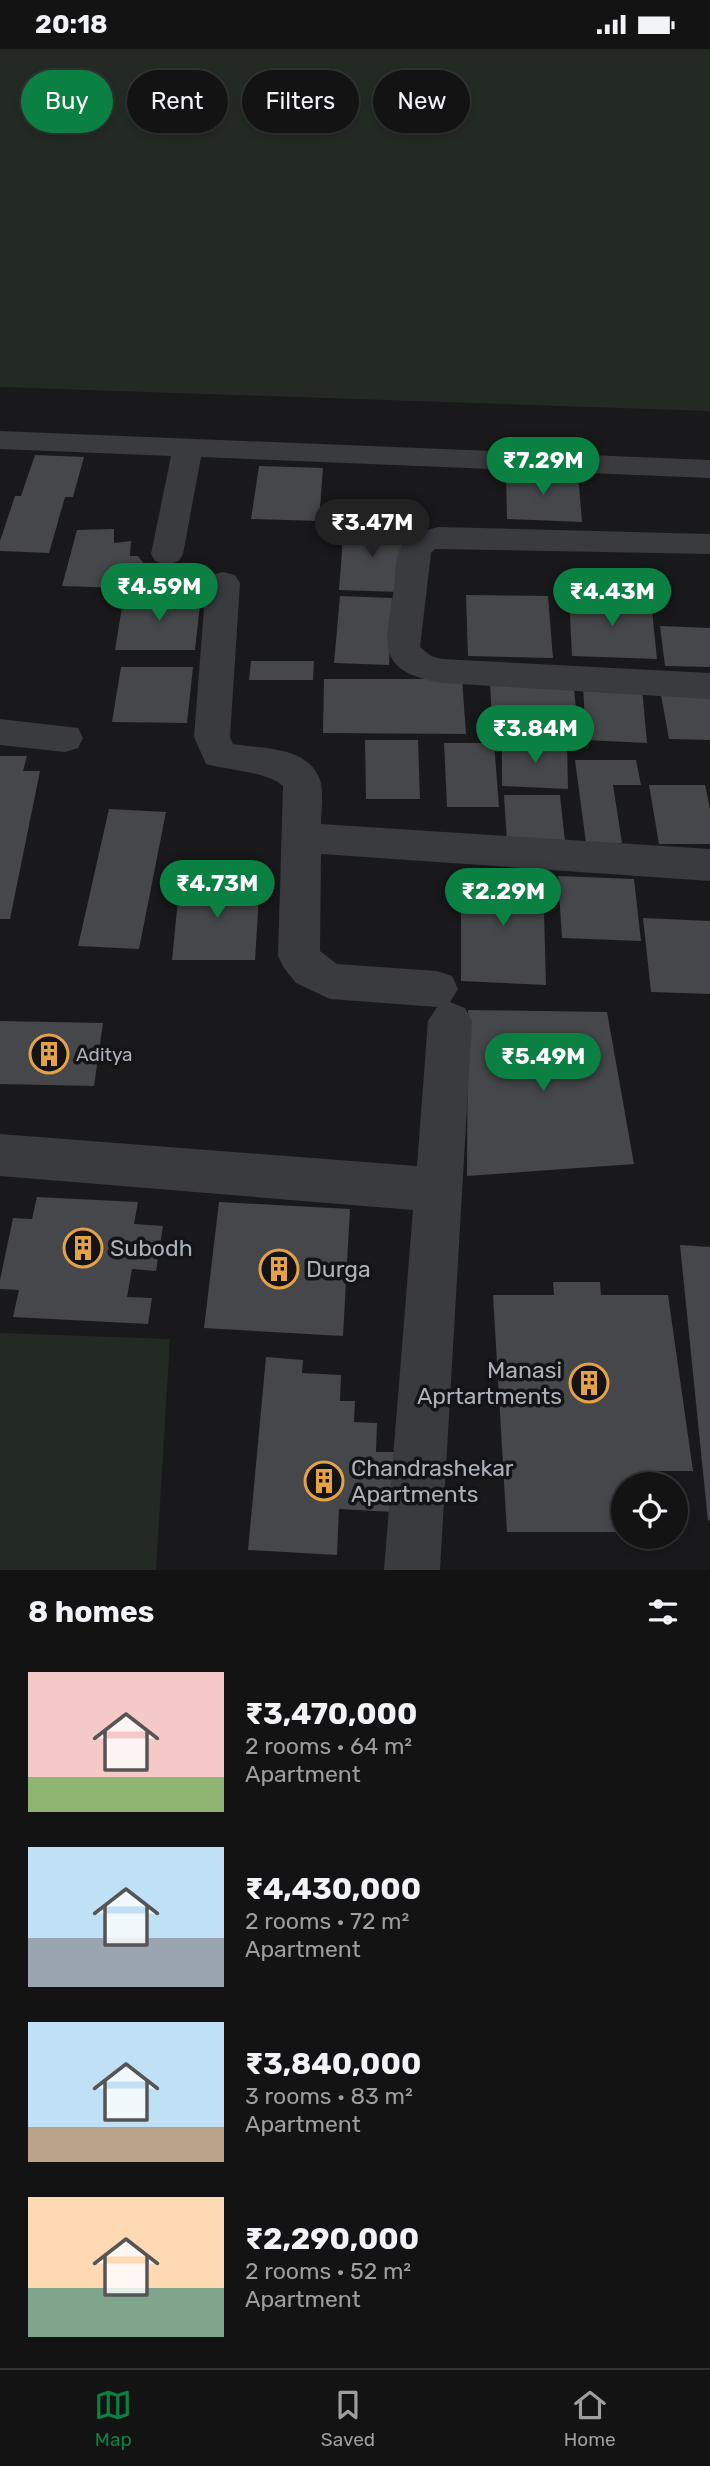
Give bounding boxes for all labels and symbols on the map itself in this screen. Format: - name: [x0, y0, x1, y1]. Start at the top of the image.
- pin: ₹7.29M: [486, 437, 600, 497]
- pin: ₹3.47M: [315, 499, 429, 559]
- pin: ₹4.59M: [102, 563, 216, 623]
- pin: ₹4.43M: [555, 569, 669, 628]
- pin: ₹3.84M: [478, 705, 592, 765]
- pin: ₹4.73M: [160, 861, 274, 920]
- pin: ₹2.29M: [446, 869, 560, 928]
- building icon: Aditya: [28, 1033, 70, 1075]
- pin: ₹5.49M: [486, 1033, 600, 1093]
- place label: Aditya: [76, 1043, 133, 1066]
- building icon: Subodh: [62, 1227, 104, 1269]
- place label: Subodh: [110, 1234, 193, 1262]
- building icon: Durga: [258, 1248, 300, 1290]
- place label: Durga: [306, 1255, 371, 1283]
- place label: Manasi Aprtartments: [417, 1356, 562, 1410]
- building icon: Manasi Aprtartments: [568, 1362, 610, 1404]
- place label: Chandrashekar Apartments: [351, 1454, 514, 1508]
- building icon: Chandrashekar Apartments: [303, 1460, 345, 1502]

